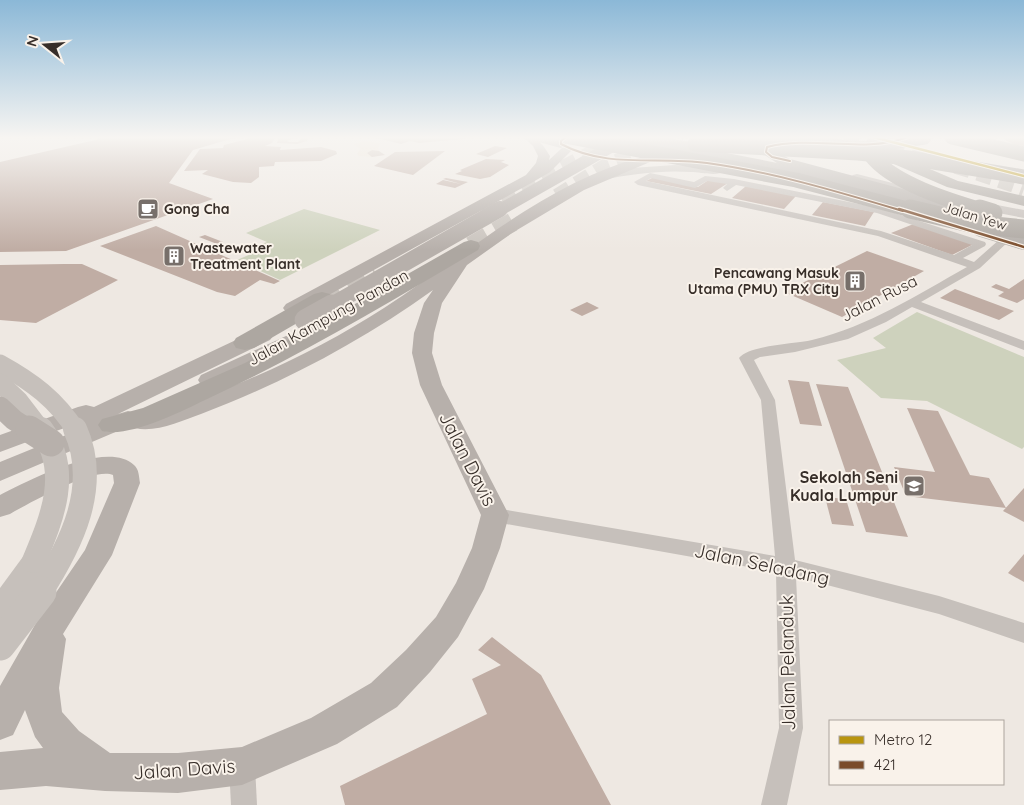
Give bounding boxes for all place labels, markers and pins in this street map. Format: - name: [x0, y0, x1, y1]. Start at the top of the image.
- cafe icon: Gong Cha: [136, 197, 160, 221]
- place label: Gong Cha: [164, 200, 229, 218]
- place label: Wastewater Treatment Plant: [190, 239, 301, 273]
- building icon: Wastewater Treatment Plant: [162, 244, 186, 268]
- place label: Pencawang Masuk Utama (PMU) TRX City: [688, 264, 839, 298]
- building icon: Pencawang Masuk Utama (PMU) TRX City: [843, 269, 867, 293]
- place label: Sekolah Seni Kuala Lumpur: [790, 467, 898, 505]
- school or university icon: Sekolah Seni Kuala Lumpur: [902, 474, 926, 498]

